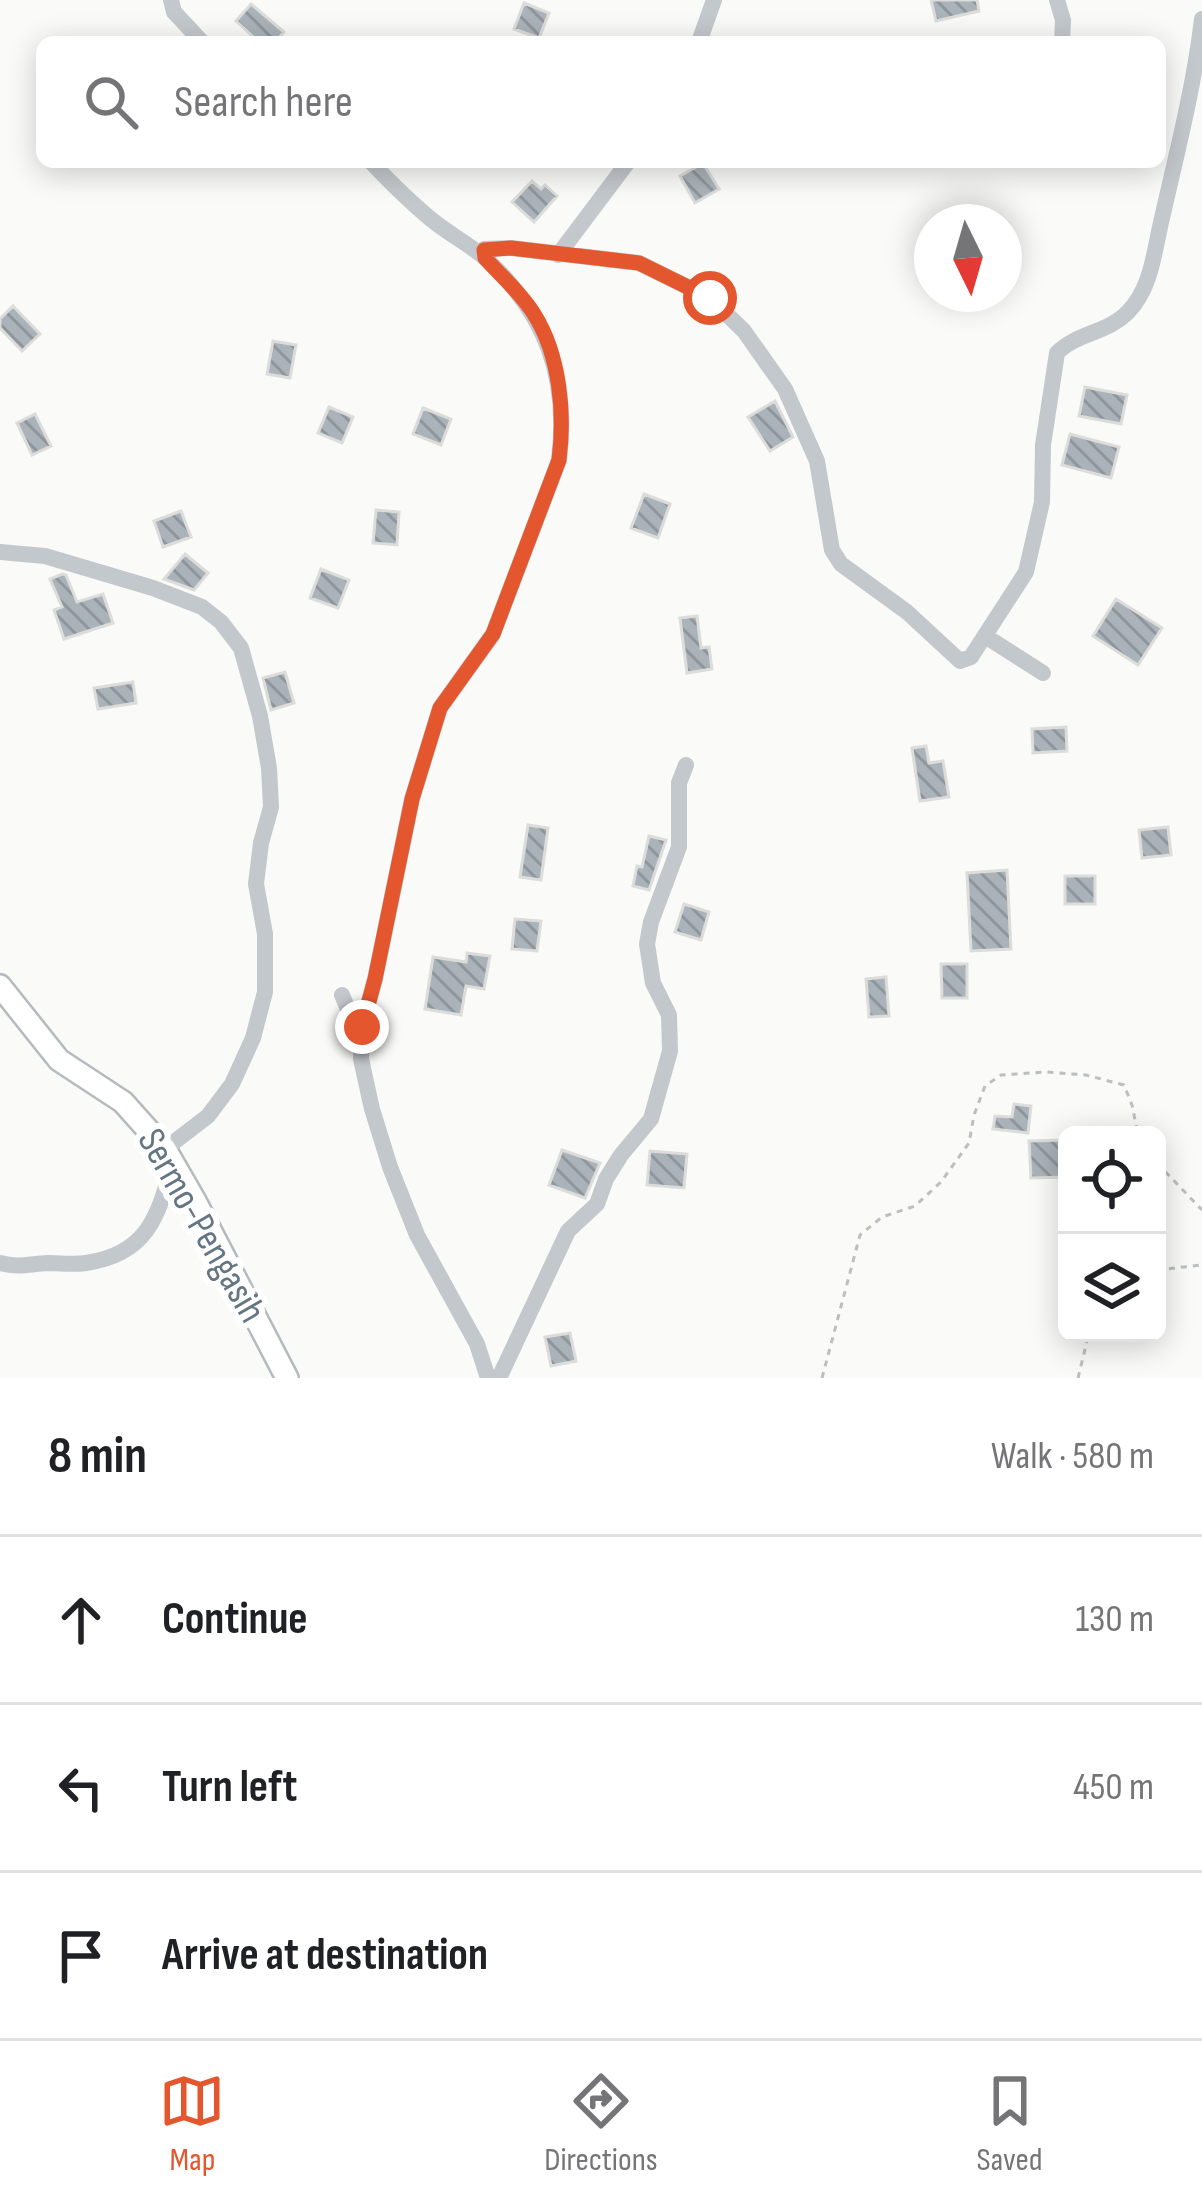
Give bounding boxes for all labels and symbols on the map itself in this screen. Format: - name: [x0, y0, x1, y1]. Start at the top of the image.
- north arrow: [914, 204, 1022, 312]
- route start: [683, 271, 737, 325]
- route end: [335, 1000, 389, 1054]
- street label: Sermo-Pengasih: [127, 1121, 275, 1331]

